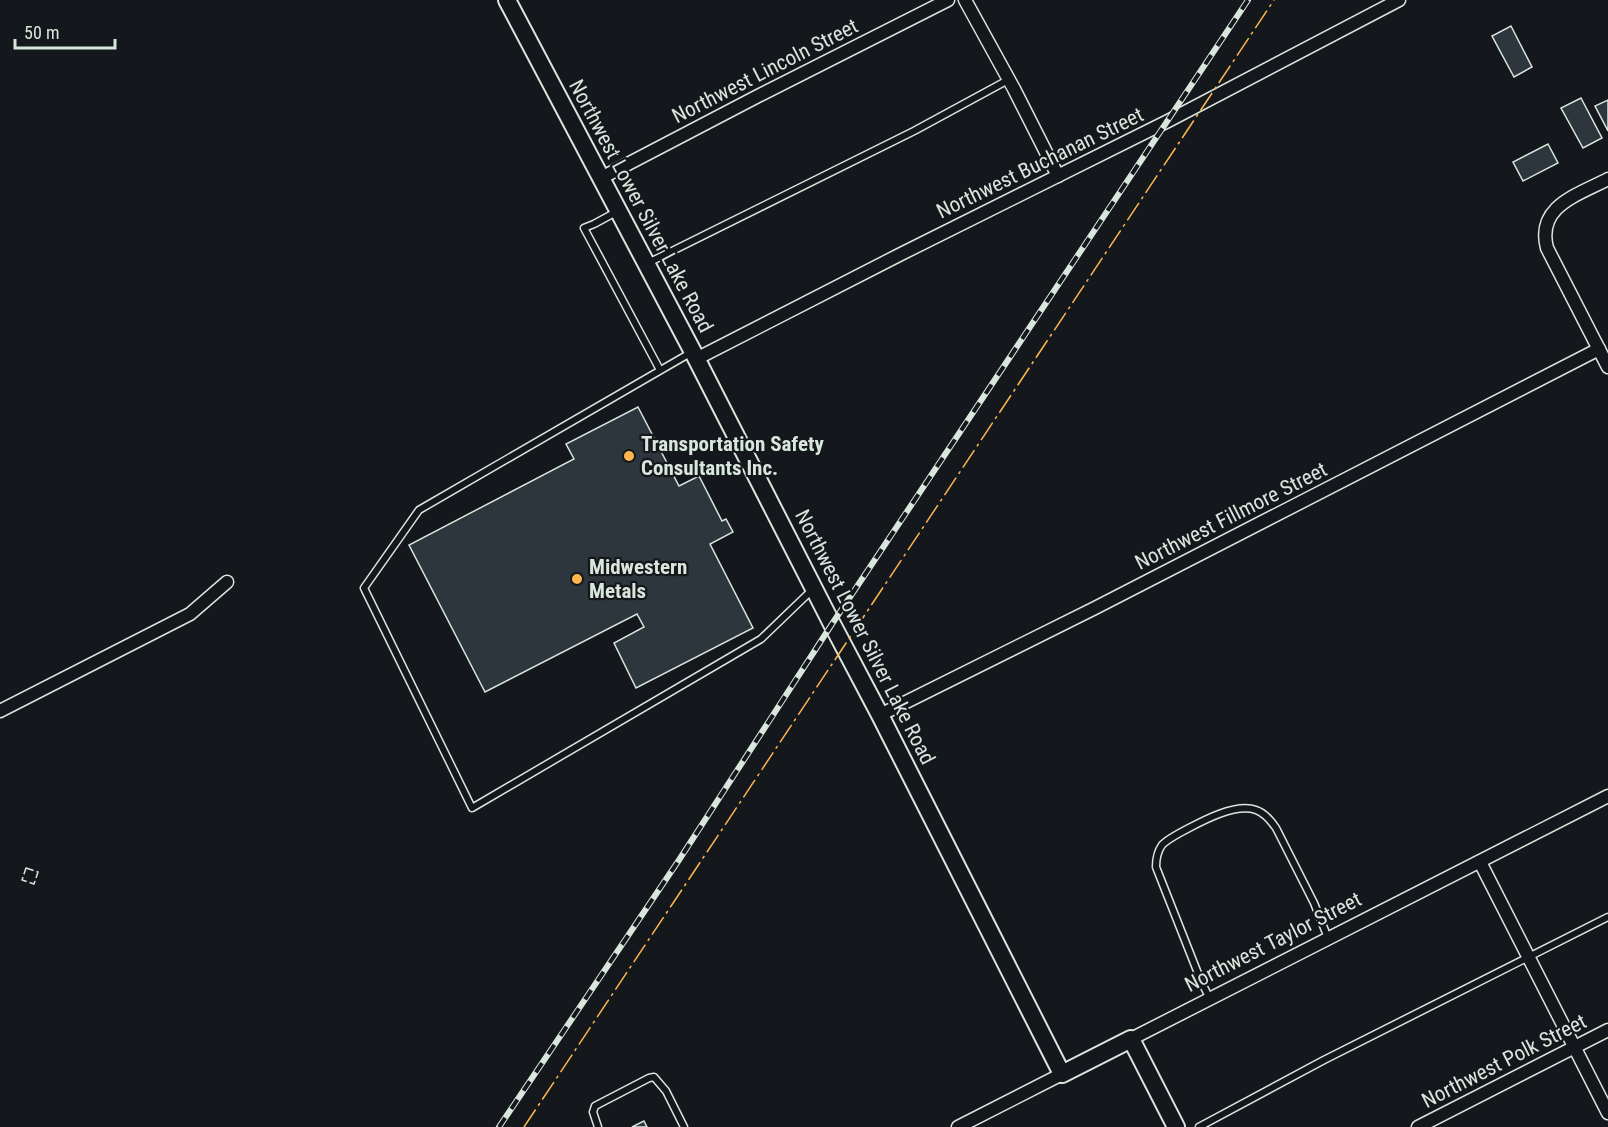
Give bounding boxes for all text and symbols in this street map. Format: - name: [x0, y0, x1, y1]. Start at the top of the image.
- scale bar: [15, 12, 116, 50]
- street label: Northwest Lincoln Street: [668, 14, 862, 128]
- text: 50 m: [24, 22, 59, 43]
- street label: Northwest Lower Silver Lake Road: [564, 76, 718, 336]
- street label: Northwest Buchanan Street: [933, 102, 1147, 224]
- place label: Transportation Safety Consultants Inc.: [641, 432, 824, 480]
- marker: Transportation Safety Consultants Inc.: [622, 449, 636, 463]
- street label: Northwest Fillmore Street: [1131, 457, 1331, 575]
- street label: Northwest Lower Silver Lake Road: [790, 506, 940, 768]
- place label: Midwestern Metals: [589, 555, 687, 603]
- marker: Midwestern Metals: [570, 572, 584, 586]
- street label: Northwest Taylor Street: [1181, 887, 1365, 997]
- street label: Northwest Polk Street: [1418, 1009, 1590, 1113]

